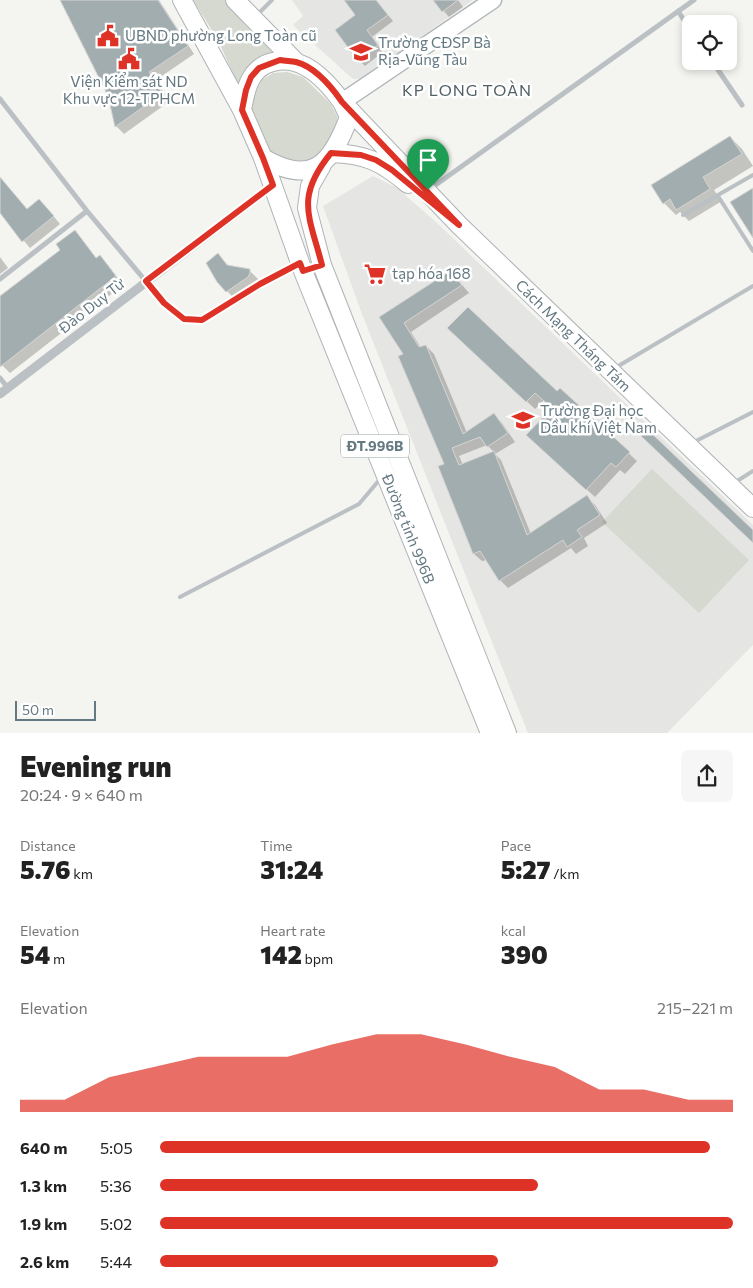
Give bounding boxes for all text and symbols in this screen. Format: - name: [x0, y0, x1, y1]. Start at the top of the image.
- map controls: [682, 15, 737, 70]
- button: locate: [682, 15, 737, 70]
- public building icon: UBND phường Long Toàn cũ: [95, 23, 121, 49]
- place label: UBND phường Long Toàn cũ: [125, 26, 317, 44]
- place label: Trường CĐSP Bà Rịa-Vũng Tàu: [378, 33, 491, 68]
- school or university icon: Trường CĐSP Bà Rịa-Vũng Tàu: [348, 39, 374, 65]
- public building icon: Viện Kiểm sát ND Khu vực 12-TPHCM: [116, 46, 142, 72]
- place label: Viện Kiểm sát ND Khu vực 12-TPHCM: [63, 72, 195, 107]
- district label: KP LONG TOÀN: [402, 80, 532, 99]
- pin: [407, 139, 449, 190]
- icon: arrive: [414, 146, 442, 174]
- supermarket icon: tạp hóa 168: [362, 261, 388, 287]
- place label: tạp hóa 168: [392, 264, 471, 282]
- street label: Đào Duy Từ: [54, 274, 128, 337]
- street label: Cách Mạng Tháng Tám: [512, 276, 635, 395]
- place label: Trường Đại học Dầu khí Việt Nam: [540, 401, 657, 436]
- school or university icon: Trường Đại học Dầu khí Việt Nam: [510, 407, 536, 433]
- road number: ĐT.996B: [341, 434, 409, 458]
- street label: Đường tỉnh 996B: [378, 470, 439, 586]
- scale bar: [15, 698, 96, 721]
- text: 50 m: [22, 701, 54, 718]
- text: Evening run: [20, 749, 172, 783]
- button: share: [681, 750, 733, 802]
- text: 20:24 · 9 × 640 m: [20, 785, 143, 804]
- text: Distance: [20, 837, 76, 854]
- text: Time: [260, 837, 293, 854]
- text: Pace: [501, 837, 531, 854]
- text: 5.76: [20, 854, 71, 884]
- text: 31:24: [260, 854, 323, 884]
- text: 5:27: [501, 854, 551, 884]
- text: km: [71, 865, 93, 882]
- text: /km: [551, 865, 579, 882]
- text: Elevation: [20, 922, 79, 939]
- text: Heart rate: [260, 922, 325, 939]
- text: kcal: [501, 922, 526, 939]
- text: 54: [20, 939, 50, 969]
- text: 142: [260, 939, 302, 969]
- text: 390: [501, 939, 548, 969]
- text: m: [50, 950, 65, 967]
- text: bpm: [302, 950, 333, 967]
- text: Elevation: [20, 998, 88, 1017]
- text: 215–221 m: [657, 998, 733, 1017]
- text: 640 m: [20, 1138, 67, 1157]
- text: 5:05: [100, 1138, 133, 1157]
- text: 1.3 km: [20, 1176, 67, 1195]
- text: 5:36: [100, 1176, 132, 1195]
- text: 1.9 km: [20, 1214, 67, 1233]
- text: 5:02: [100, 1214, 132, 1233]
- text: 2.6 km: [20, 1252, 69, 1271]
- text: 5:44: [100, 1252, 132, 1271]

